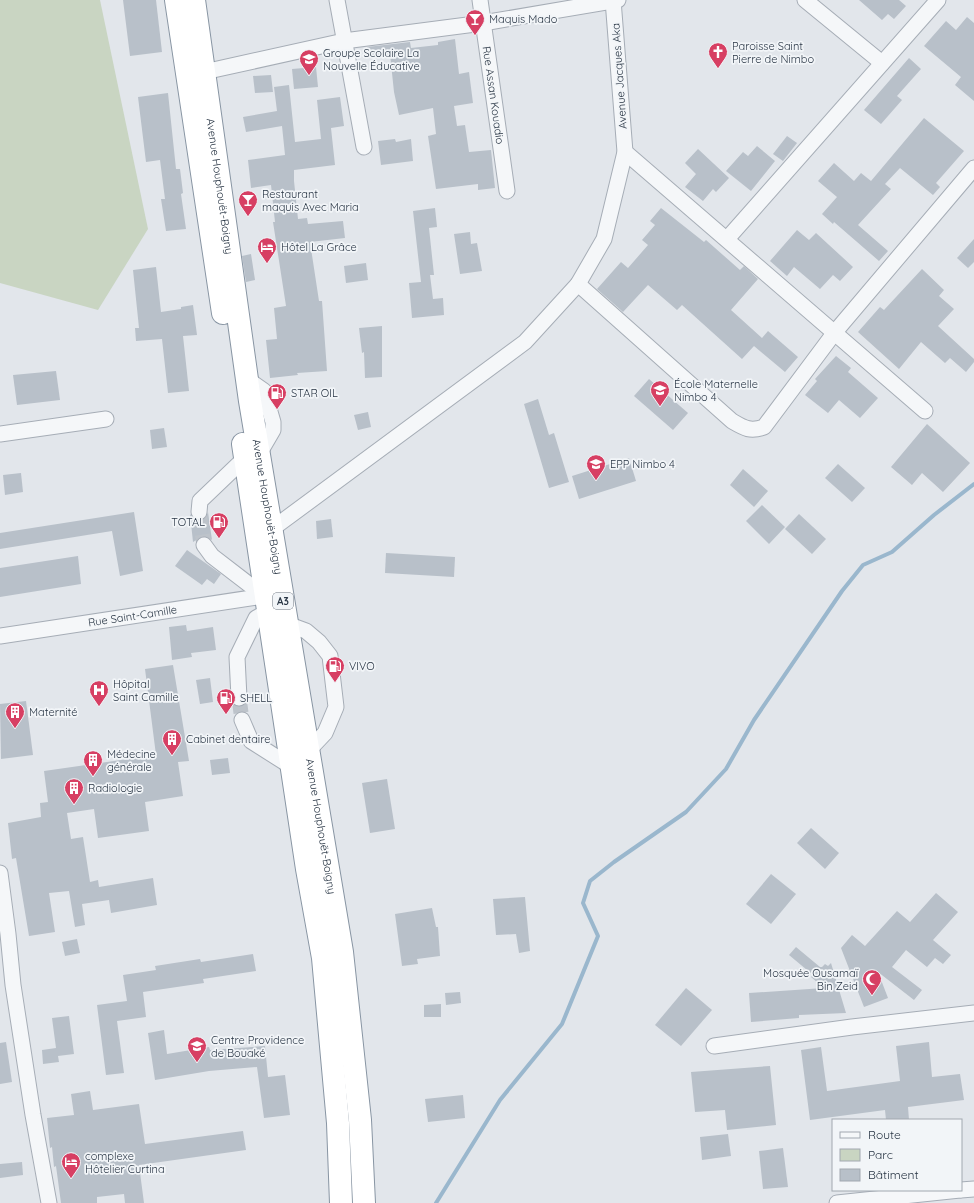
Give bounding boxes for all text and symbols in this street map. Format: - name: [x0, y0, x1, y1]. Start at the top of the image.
- bar icon: Maquis Mado: [464, 8, 486, 36]
- place label: Maquis Mado: [489, 12, 558, 26]
- street label: Avenue Jacques Aka: [608, 23, 630, 129]
- place label: Paroisse Saint Pierre de Nimbo: [732, 39, 815, 66]
- church icon: Paroisse Saint Pierre de Nimbo: [707, 41, 729, 69]
- street label: Rue Assan Kouadio: [480, 45, 507, 145]
- place label: Groupe Scolaire La Nouvelle Éducative: [323, 46, 420, 73]
- school or university icon: Groupe Scolaire La Nouvelle Éducative: [298, 48, 320, 76]
- street label: Avenue Houphouët-Boigny: [204, 117, 236, 255]
- place label: Restaurant maquis Avec Maria: [262, 187, 359, 214]
- bar icon: Restaurant maquis Avec Maria: [237, 189, 259, 217]
- hotel icon: Hôtel La Grâce: [256, 236, 278, 264]
- place label: Hôtel La Grâce: [281, 240, 357, 254]
- place label: École Maternelle Nimbo 4: [674, 377, 758, 404]
- school or university icon: École Maternelle Nimbo 4: [649, 379, 671, 407]
- fuel station icon: STAR OIL: [266, 382, 288, 410]
- place label: STAR OIL: [291, 386, 338, 400]
- street label: Avenue Houphouët-Boigny: [249, 438, 286, 575]
- school or university icon: EPP Nimbo 4: [585, 453, 607, 481]
- place label: EPP Nimbo 4: [610, 457, 675, 471]
- fuel station icon: TOTAL: [208, 511, 230, 539]
- place label: TOTAL: [171, 515, 205, 529]
- road number: A3: [273, 593, 293, 609]
- street label: Rue Saint-Camille: [87, 602, 178, 630]
- fuel station icon: VIVO: [324, 655, 346, 683]
- place label: VIVO: [349, 659, 375, 673]
- place label: Hôpital Saint Camille: [113, 677, 179, 704]
- hospital icon: Hôpital Saint Camille: [88, 679, 110, 707]
- fuel station icon: SHELL: [215, 687, 237, 715]
- place label: SHELL: [240, 691, 272, 705]
- building icon: Maternité: [4, 701, 26, 729]
- place label: Maternité: [29, 705, 78, 719]
- building icon: Cabinet dentaire: [161, 728, 183, 756]
- place label: Cabinet dentaire: [186, 732, 270, 746]
- place label: Médecine générale: [107, 747, 156, 774]
- building icon: Médecine générale: [82, 749, 104, 777]
- street label: Avenue Houphouët-Boigny: [303, 757, 339, 895]
- building icon: Radiologie: [63, 777, 85, 805]
- place label: Radiologie: [88, 781, 142, 795]
- place label: Mosquée Ousamaï Bin Zeid: [763, 966, 859, 993]
- mosque icon: Mosquée Ousamaï Bin Zeid: [861, 968, 883, 996]
- place label: Centre Providence de Bouaké: [211, 1033, 304, 1060]
- school or university icon: Centre Providence de Bouaké: [186, 1035, 208, 1063]
- legend: [832, 1119, 962, 1191]
- text: Route: [868, 1127, 901, 1142]
- text: Parc: [868, 1147, 893, 1162]
- place label: complexe Hôtelier Curtina: [85, 1149, 165, 1176]
- hotel icon: complexe Hôtelier Curtina: [60, 1151, 82, 1179]
- text: Bâtiment: [868, 1167, 918, 1182]

